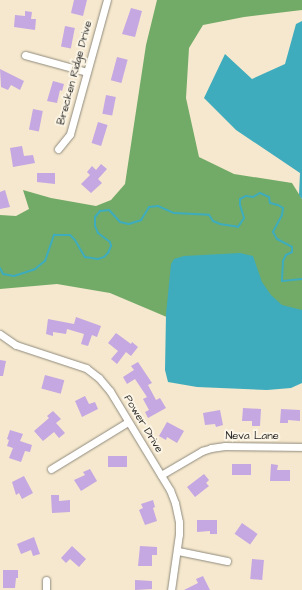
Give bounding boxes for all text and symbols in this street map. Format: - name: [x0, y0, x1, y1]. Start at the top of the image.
- street label: Brecken Ridge Drive: [55, 20, 95, 126]
- street label: Power Drive: [121, 393, 165, 455]
- street label: Neva Lane: [225, 429, 279, 443]

